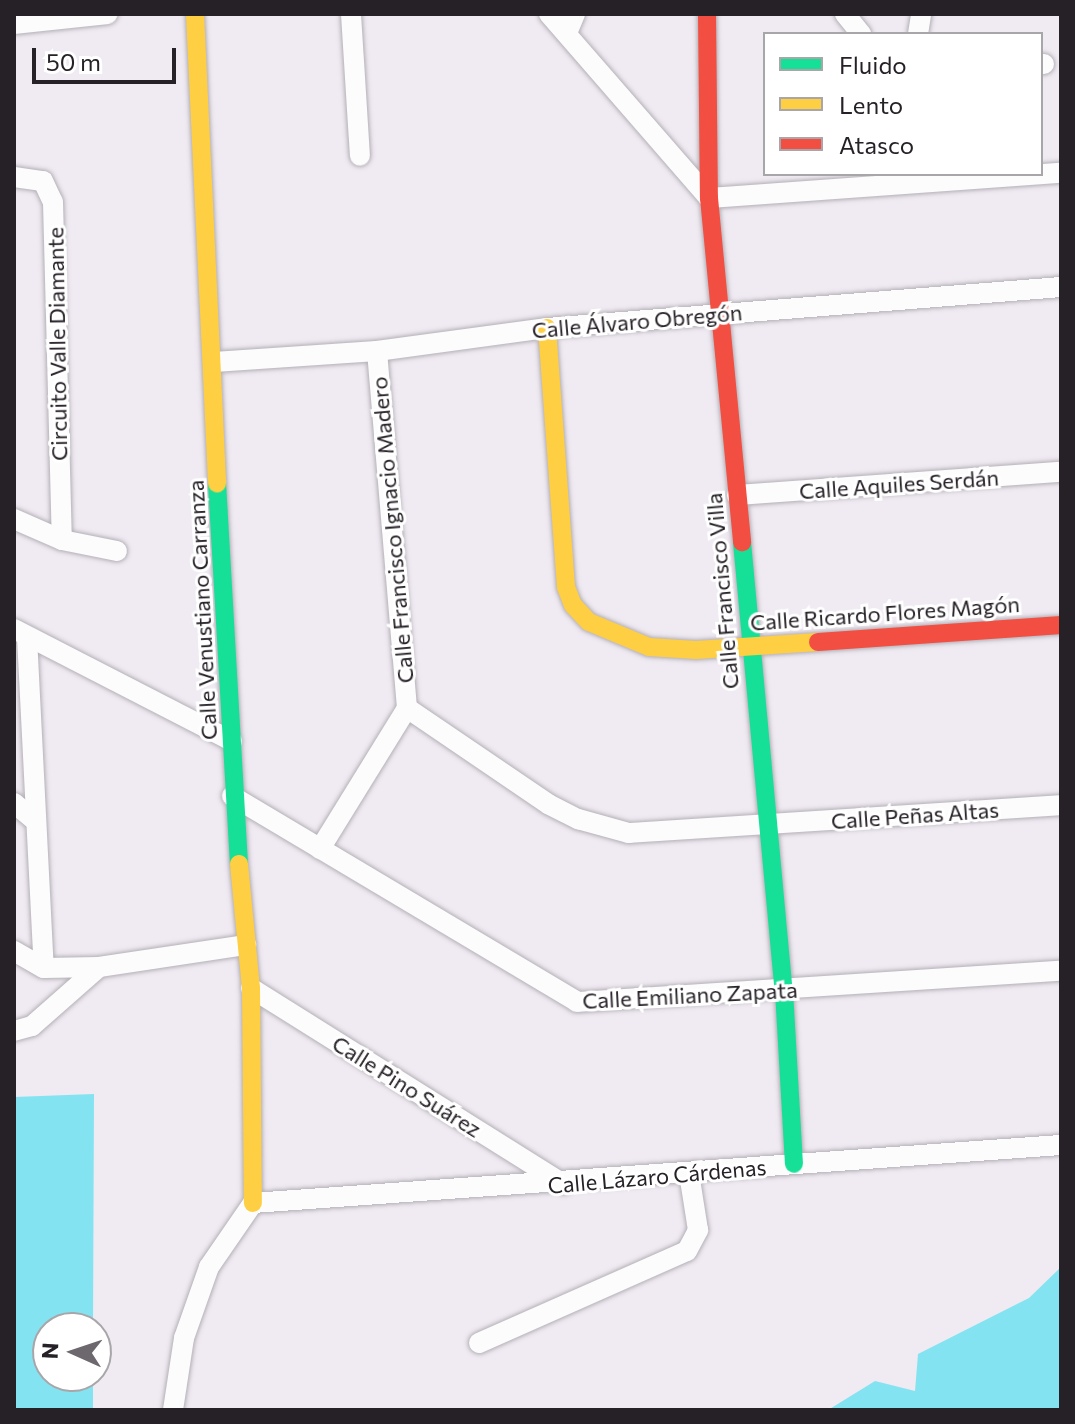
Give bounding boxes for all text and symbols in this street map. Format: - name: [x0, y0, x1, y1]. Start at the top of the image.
- scale bar: [36, 32, 180, 82]
- legend: [763, 32, 1043, 176]
- text: 50 m: [46, 47, 101, 76]
- text: Fluido: [839, 50, 907, 79]
- text: Lento: [839, 90, 903, 119]
- text: Atasco: [839, 130, 914, 159]
- street label: Circuito Valle Diamante: [42, 227, 72, 461]
- street label: Calle Álvaro Obregón: [531, 299, 743, 343]
- street label: Calle Francisco Ignacio Madero: [365, 376, 419, 684]
- street label: Calle Aquiles Serdán: [798, 464, 1000, 504]
- street label: Calle Venustiano Carranza: [182, 479, 222, 741]
- street label: Calle Francisco Villa: [700, 492, 744, 690]
- street label: Calle Ricardo Flores Magón: [749, 590, 1021, 636]
- street label: Calle Peñas Altas: [830, 796, 1000, 834]
- street label: Calle Emiliano Zapata: [582, 976, 798, 1014]
- street label: Calle Pino Suárez: [328, 1030, 486, 1142]
- street label: Calle Lázaro Cárdenas: [547, 1153, 767, 1199]
- north arrow: [32, 1312, 112, 1392]
- text: N: [36, 1342, 63, 1360]

